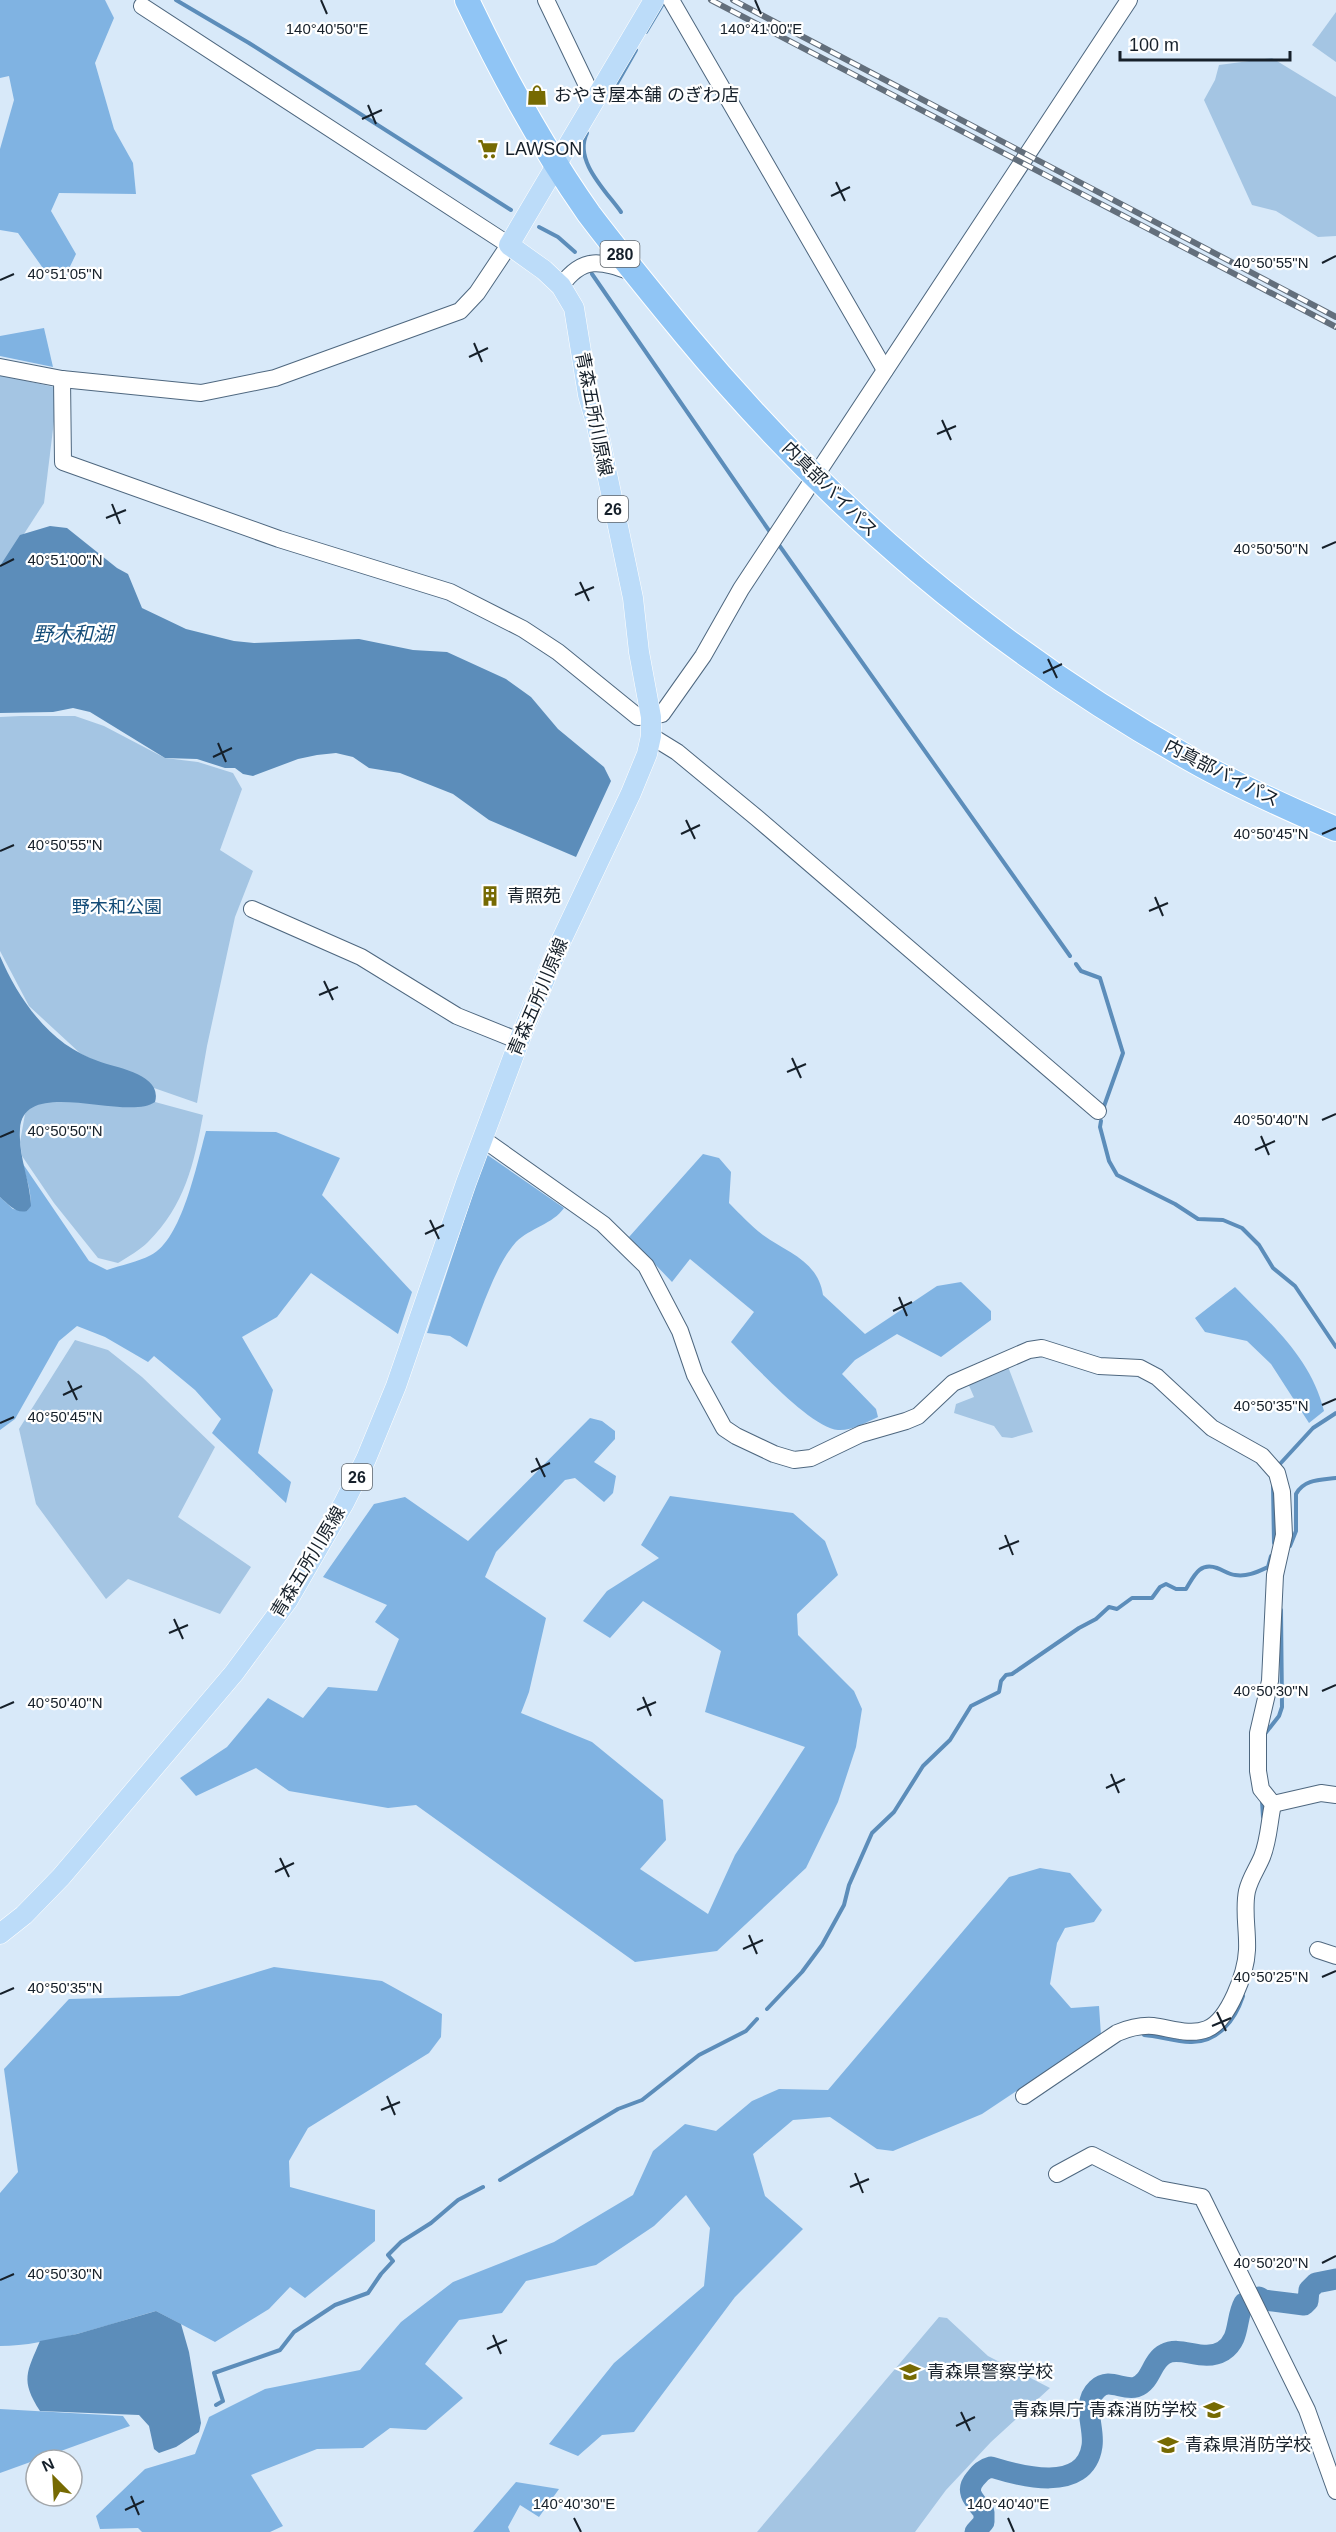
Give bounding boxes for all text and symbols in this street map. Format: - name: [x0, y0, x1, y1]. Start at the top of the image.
- text: 140°40'50"E: [286, 20, 368, 37]
- text: 140°41'00"E: [720, 20, 802, 37]
- scale bar: [1120, 24, 1290, 62]
- text: 100 m: [1129, 35, 1179, 55]
- shop icon: おやき屋本舗 のぎわ店: [525, 83, 549, 107]
- place label: おやき屋本舗 のぎわ店: [554, 85, 739, 105]
- supermarket icon: LAWSON: [476, 137, 500, 161]
- place label: LAWSON: [505, 139, 582, 159]
- road number: 280: [600, 241, 640, 267]
- text: 40°50'55"N: [1233, 254, 1309, 271]
- text: 40°51'05"N: [27, 265, 103, 282]
- street label: 青森五所川原線: [572, 350, 616, 478]
- street label: 内真部バイパス: [779, 438, 881, 540]
- road number: 26: [598, 496, 628, 522]
- text: 40°50'50"N: [1233, 540, 1309, 557]
- text: 40°51'00"N: [27, 551, 103, 568]
- water label: 野木和湖: [33, 623, 116, 645]
- street label: 内真部バイパス: [1161, 736, 1283, 810]
- text: 40°50'45"N: [1233, 825, 1309, 842]
- text: 40°50'55"N: [27, 836, 103, 853]
- building icon: 青照苑: [478, 884, 502, 908]
- place label: 青照苑: [507, 886, 561, 906]
- park label: 野木和公園: [72, 897, 162, 917]
- street label: 青森五所川原線: [504, 935, 572, 1059]
- text: 40°50'40"N: [1233, 1111, 1309, 1128]
- text: 40°50'50"N: [27, 1122, 103, 1139]
- text: 40°50'35"N: [1233, 1397, 1309, 1414]
- text: 40°50'45"N: [27, 1408, 103, 1425]
- road number: 26: [342, 1464, 372, 1490]
- street label: 青森五所川原線: [267, 1503, 349, 1621]
- text: 40°50'30"N: [1233, 1682, 1309, 1699]
- text: 40°50'40"N: [27, 1694, 103, 1711]
- text: 40°50'25"N: [1233, 1968, 1309, 1985]
- text: 40°50'35"N: [27, 1979, 103, 1996]
- text: 40°50'20"N: [1233, 2254, 1309, 2271]
- text: 40°50'30"N: [27, 2265, 103, 2282]
- school or university icon: 青森県警察学校: [898, 2360, 922, 2384]
- place label: 青森県警察学校: [927, 2362, 1053, 2382]
- school or university icon: 青森県庁 青森消防学校: [1202, 2398, 1226, 2422]
- place label: 青森県庁 青森消防学校: [1012, 2400, 1197, 2420]
- school or university icon: 青森県消防学校: [1156, 2433, 1180, 2457]
- place label: 青森県消防学校: [1185, 2435, 1311, 2455]
- north arrow: [24, 2448, 84, 2508]
- text: N: [39, 2455, 57, 2475]
- text: 140°40'30"E: [533, 2495, 615, 2512]
- text: 140°40'40"E: [967, 2495, 1049, 2512]

